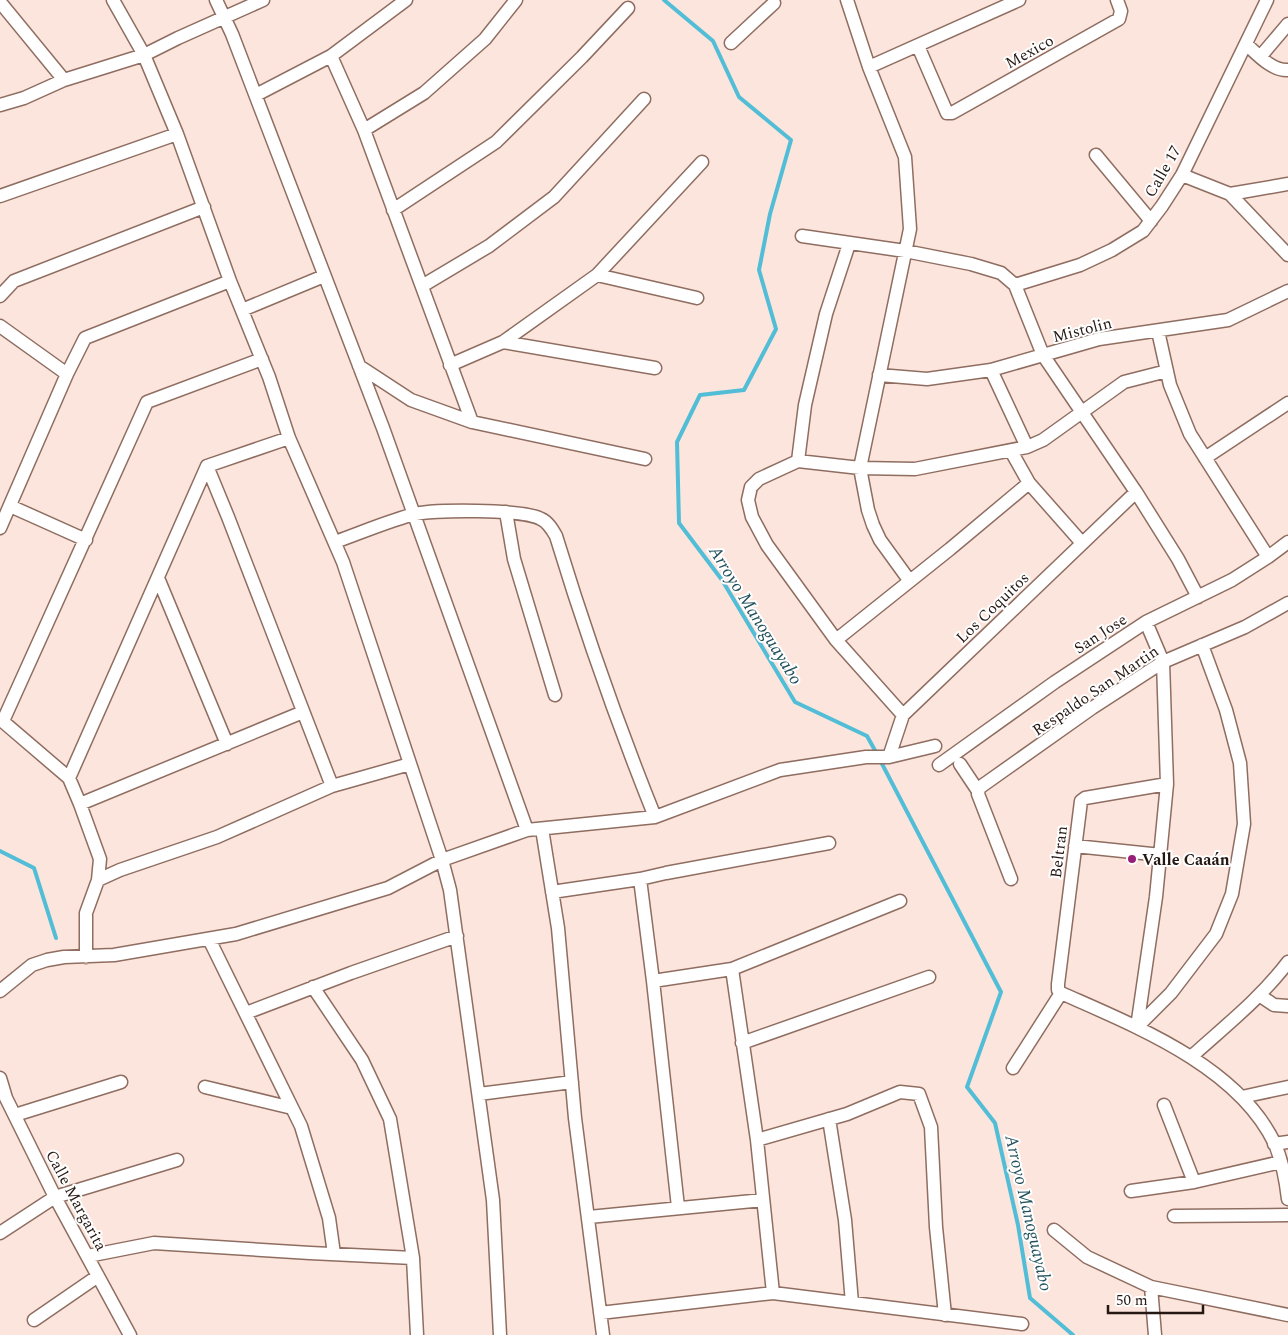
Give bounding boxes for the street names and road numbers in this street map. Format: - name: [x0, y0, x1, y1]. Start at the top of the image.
- street label: Mexico: [1001, 29, 1058, 75]
- street label: Calle 17: [1138, 141, 1187, 202]
- street label: Mistolin: [1050, 311, 1114, 349]
- street label: Los Coquitos: [950, 566, 1035, 649]
- street label: San Jose: [1069, 608, 1132, 660]
- street label: Respaldo San Martin: [1028, 640, 1164, 742]
- street label: Beltran: [1044, 825, 1074, 880]
- street label: Calle Margarita: [39, 1146, 113, 1255]

